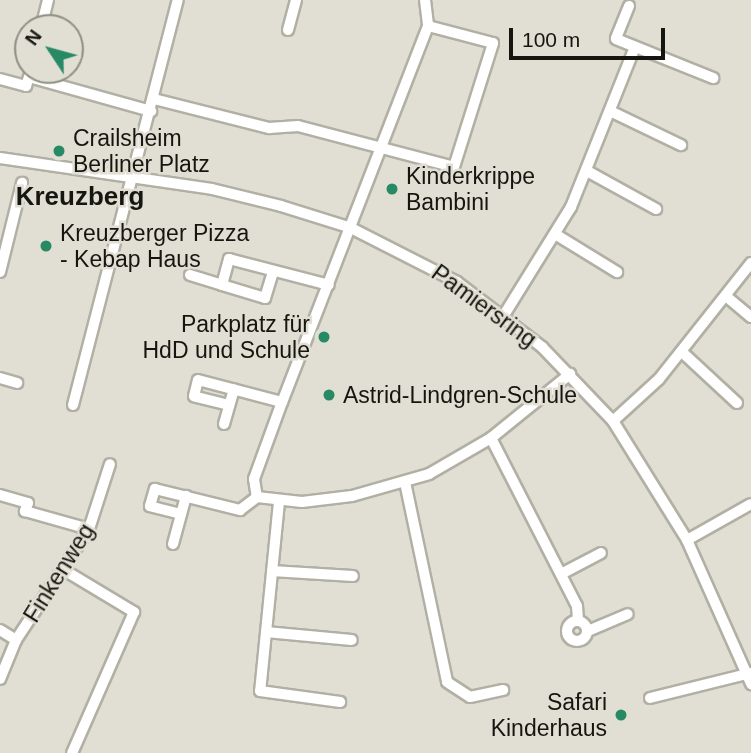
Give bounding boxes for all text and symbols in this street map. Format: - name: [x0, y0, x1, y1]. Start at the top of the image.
- north arrow: [14, 14, 84, 84]
- scale bar: [513, 14, 669, 58]
- text: N: [21, 26, 46, 49]
- text: 100 m: [522, 28, 580, 51]
- place label: Crailsheim Berliner Platz: [73, 124, 210, 178]
- marker: Crailsheim Berliner Platz: [51, 143, 67, 159]
- place label: Kinderkrippe Bambini: [406, 162, 535, 216]
- district label: Kreuzberg: [16, 181, 144, 213]
- marker: Kinderkrippe Bambini: [384, 181, 400, 197]
- place label: Kreuzberger Pizza - Kebap Haus: [60, 219, 249, 273]
- marker: Kreuzberger Pizza - Kebap Haus: [38, 238, 54, 254]
- street label: Pamiersring: [426, 259, 542, 353]
- place label: Parkplatz für HdD und Schule: [143, 310, 310, 364]
- marker: Parkplatz für HdD und Schule: [316, 329, 332, 345]
- place label: Astrid-Lindgren-Schule: [343, 381, 577, 409]
- marker: Astrid-Lindgren-Schule: [321, 387, 337, 403]
- street label: Finkenweg: [18, 519, 100, 627]
- place label: Safari Kinderhaus: [491, 688, 607, 742]
- marker: Safari Kinderhaus: [613, 707, 629, 723]

